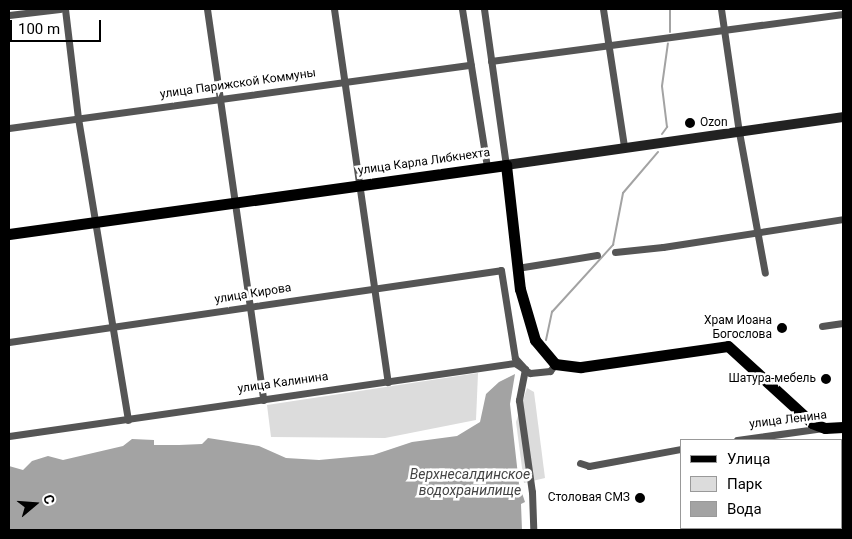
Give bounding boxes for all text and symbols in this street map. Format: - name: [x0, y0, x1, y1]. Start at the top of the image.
- scale bar: [12, 10, 104, 42]
- text: 100 m: [18, 20, 60, 38]
- street label: улица Парижской Коммуны: [159, 66, 317, 102]
- place label: Ozon: [700, 116, 728, 130]
- marker: Ozon: [684, 117, 696, 129]
- street label: улица Карла Либкнехта: [357, 146, 491, 178]
- street label: улица Кирова: [214, 281, 292, 307]
- place label: Храм Иоана Богослова: [704, 314, 772, 342]
- marker: Храм Иоана Богослова: [776, 322, 788, 334]
- street label: улица Калинина: [237, 370, 329, 396]
- place label: Шатура-мебель: [728, 372, 816, 386]
- marker: Шатура-мебель: [820, 373, 832, 385]
- street label: улица Ленина: [748, 408, 828, 432]
- legend: [680, 439, 842, 529]
- text: Улица: [727, 450, 770, 468]
- water label: Верхнесалдинское водохранилище: [410, 466, 530, 498]
- text: Парк: [727, 475, 762, 493]
- north arrow: [10, 479, 60, 529]
- place label: Столовая СМЗ: [548, 491, 630, 505]
- marker: Столовая СМЗ: [634, 492, 646, 504]
- text: С: [40, 493, 58, 506]
- text: Вода: [727, 500, 762, 518]

